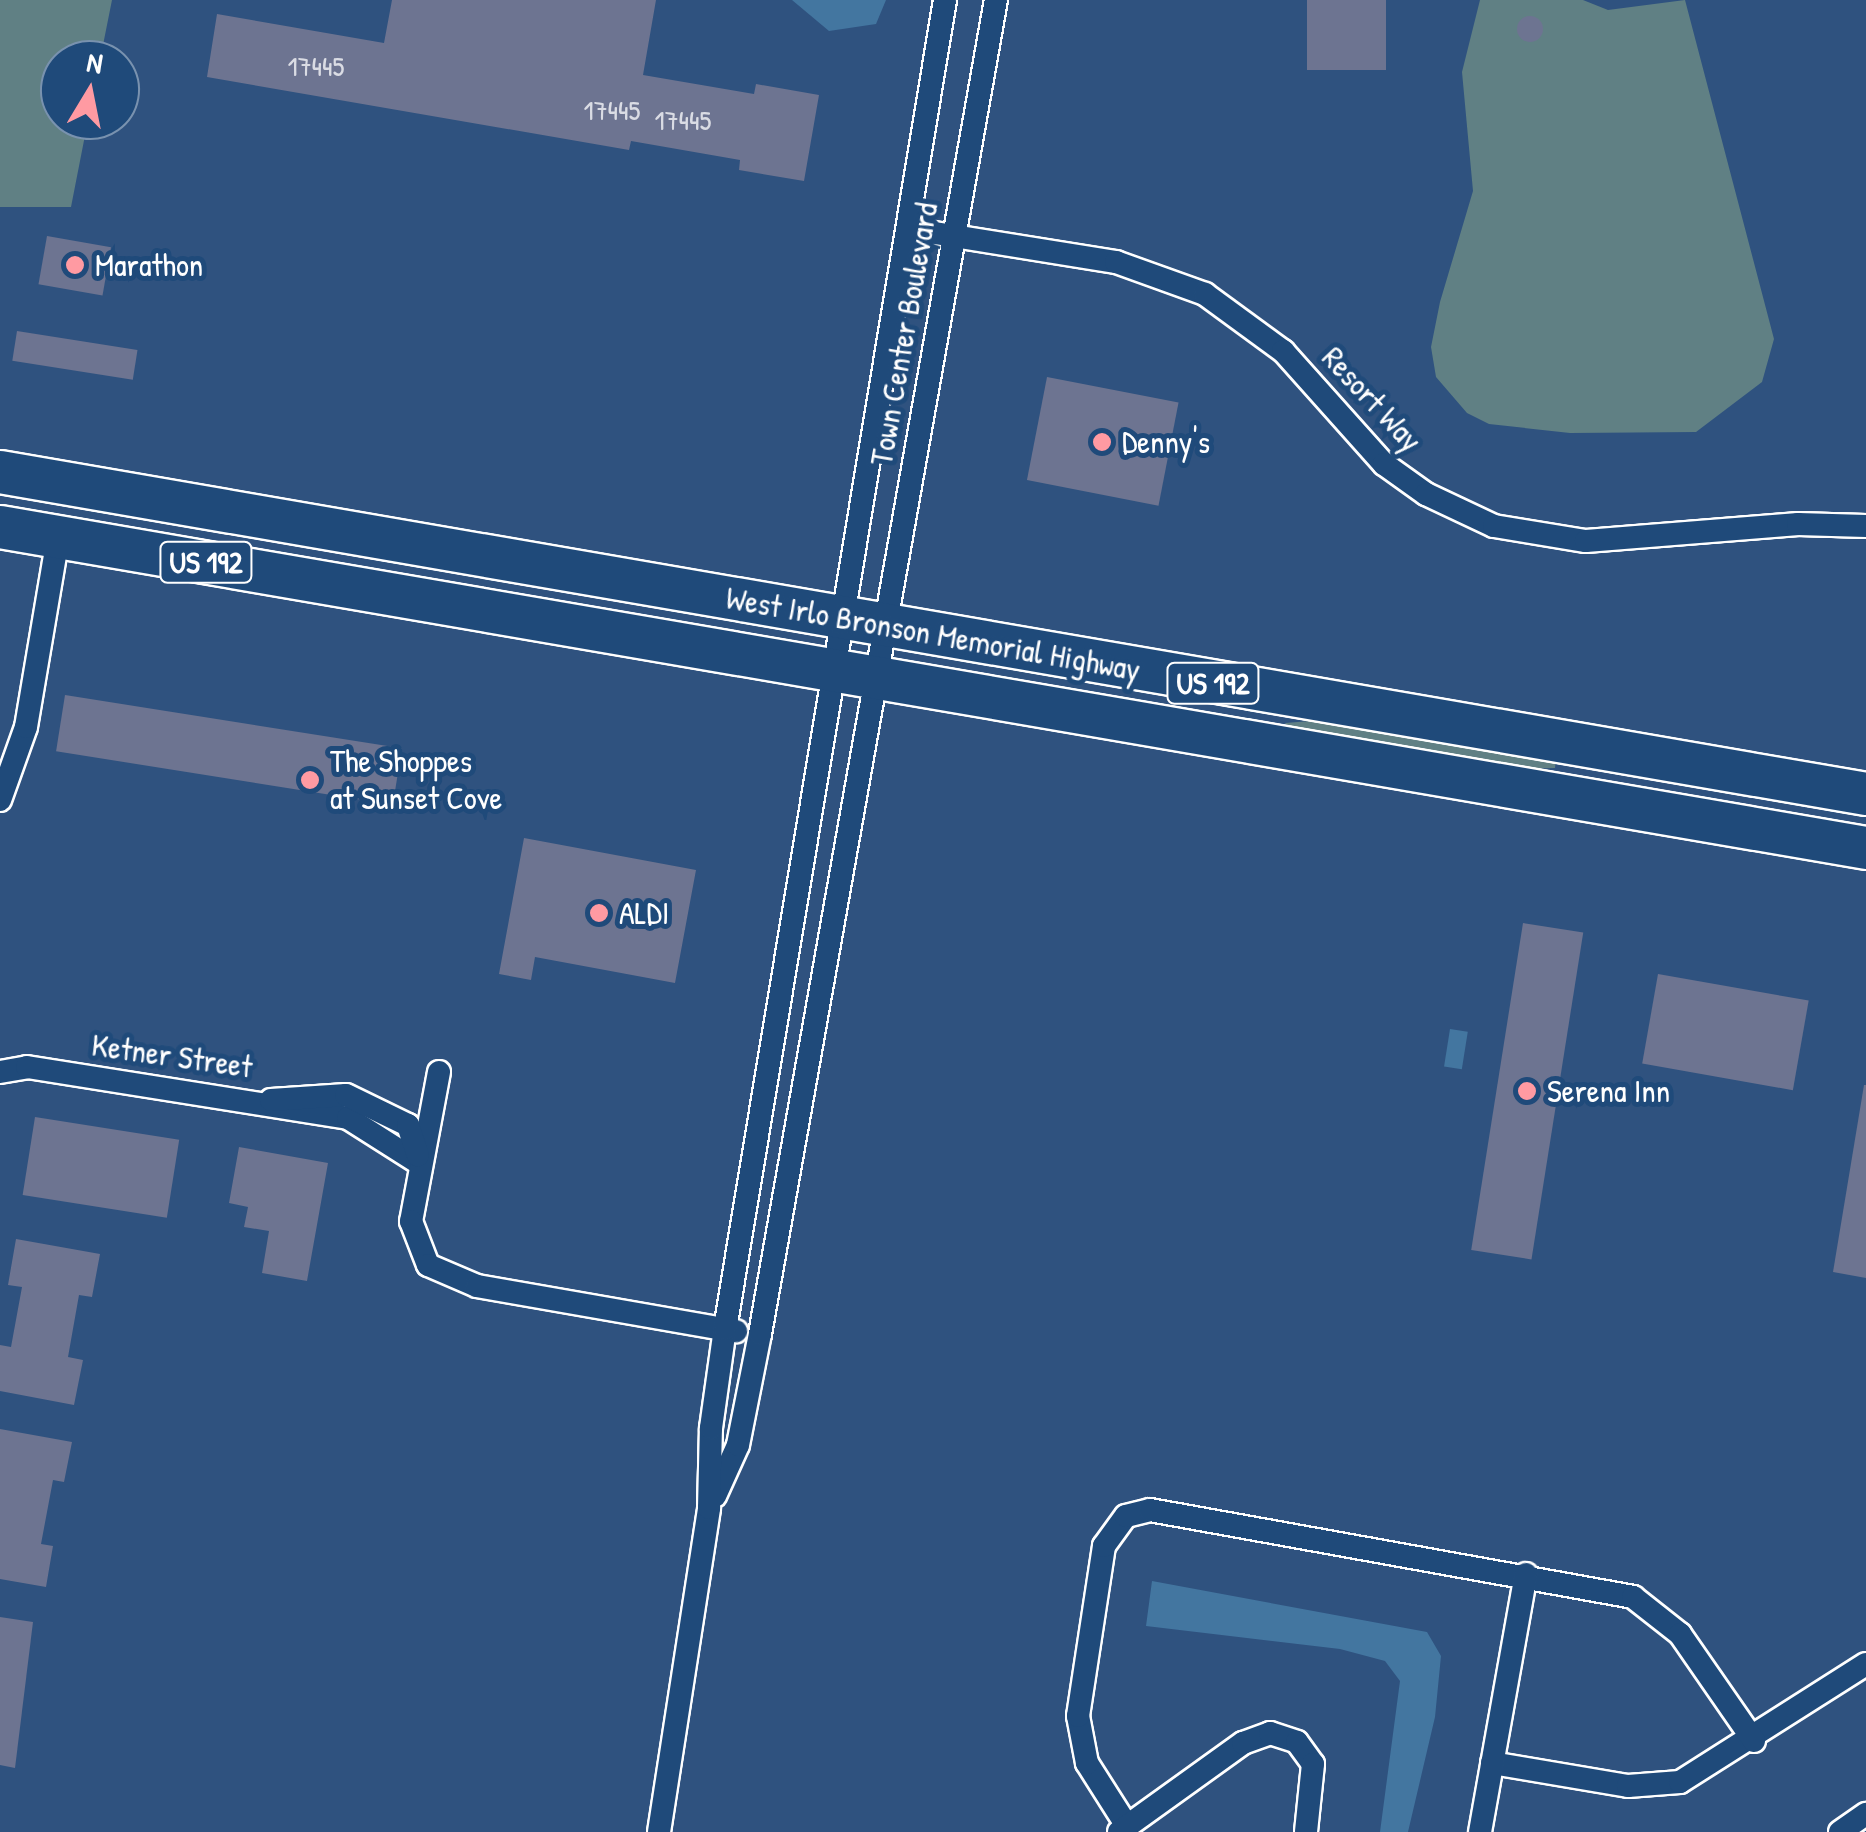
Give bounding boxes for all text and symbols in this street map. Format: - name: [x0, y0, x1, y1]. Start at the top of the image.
- north arrow: [40, 40, 140, 140]
- text: N: [84, 42, 106, 82]
- house number: 17445: [288, 49, 344, 83]
- house number: 17445: [584, 93, 640, 127]
- house number: 17445: [655, 103, 711, 137]
- street label: Town Center Boulevard: [862, 200, 946, 468]
- place label: Marathon: [95, 246, 203, 284]
- marker: Marathon: [64, 254, 86, 276]
- street label: Resort Way: [1314, 339, 1430, 459]
- place label: Denny's: [1122, 423, 1210, 461]
- marker: Denny's: [1091, 431, 1113, 453]
- road number: US 192: [158, 537, 254, 587]
- street label: West Irlo Bronson Memorial Highway: [723, 579, 1143, 689]
- road number: US 192: [1166, 658, 1260, 708]
- place label: The Shoppes at Sunset Cove: [330, 743, 502, 818]
- marker: The Shoppes at Sunset Cove: [299, 769, 321, 791]
- place label: ALDI: [619, 894, 669, 932]
- marker: ALDI: [588, 902, 610, 924]
- street label: Ketner Street: [89, 1026, 255, 1086]
- place label: Serena Inn: [1547, 1072, 1670, 1110]
- marker: Serena Inn: [1516, 1080, 1538, 1102]

